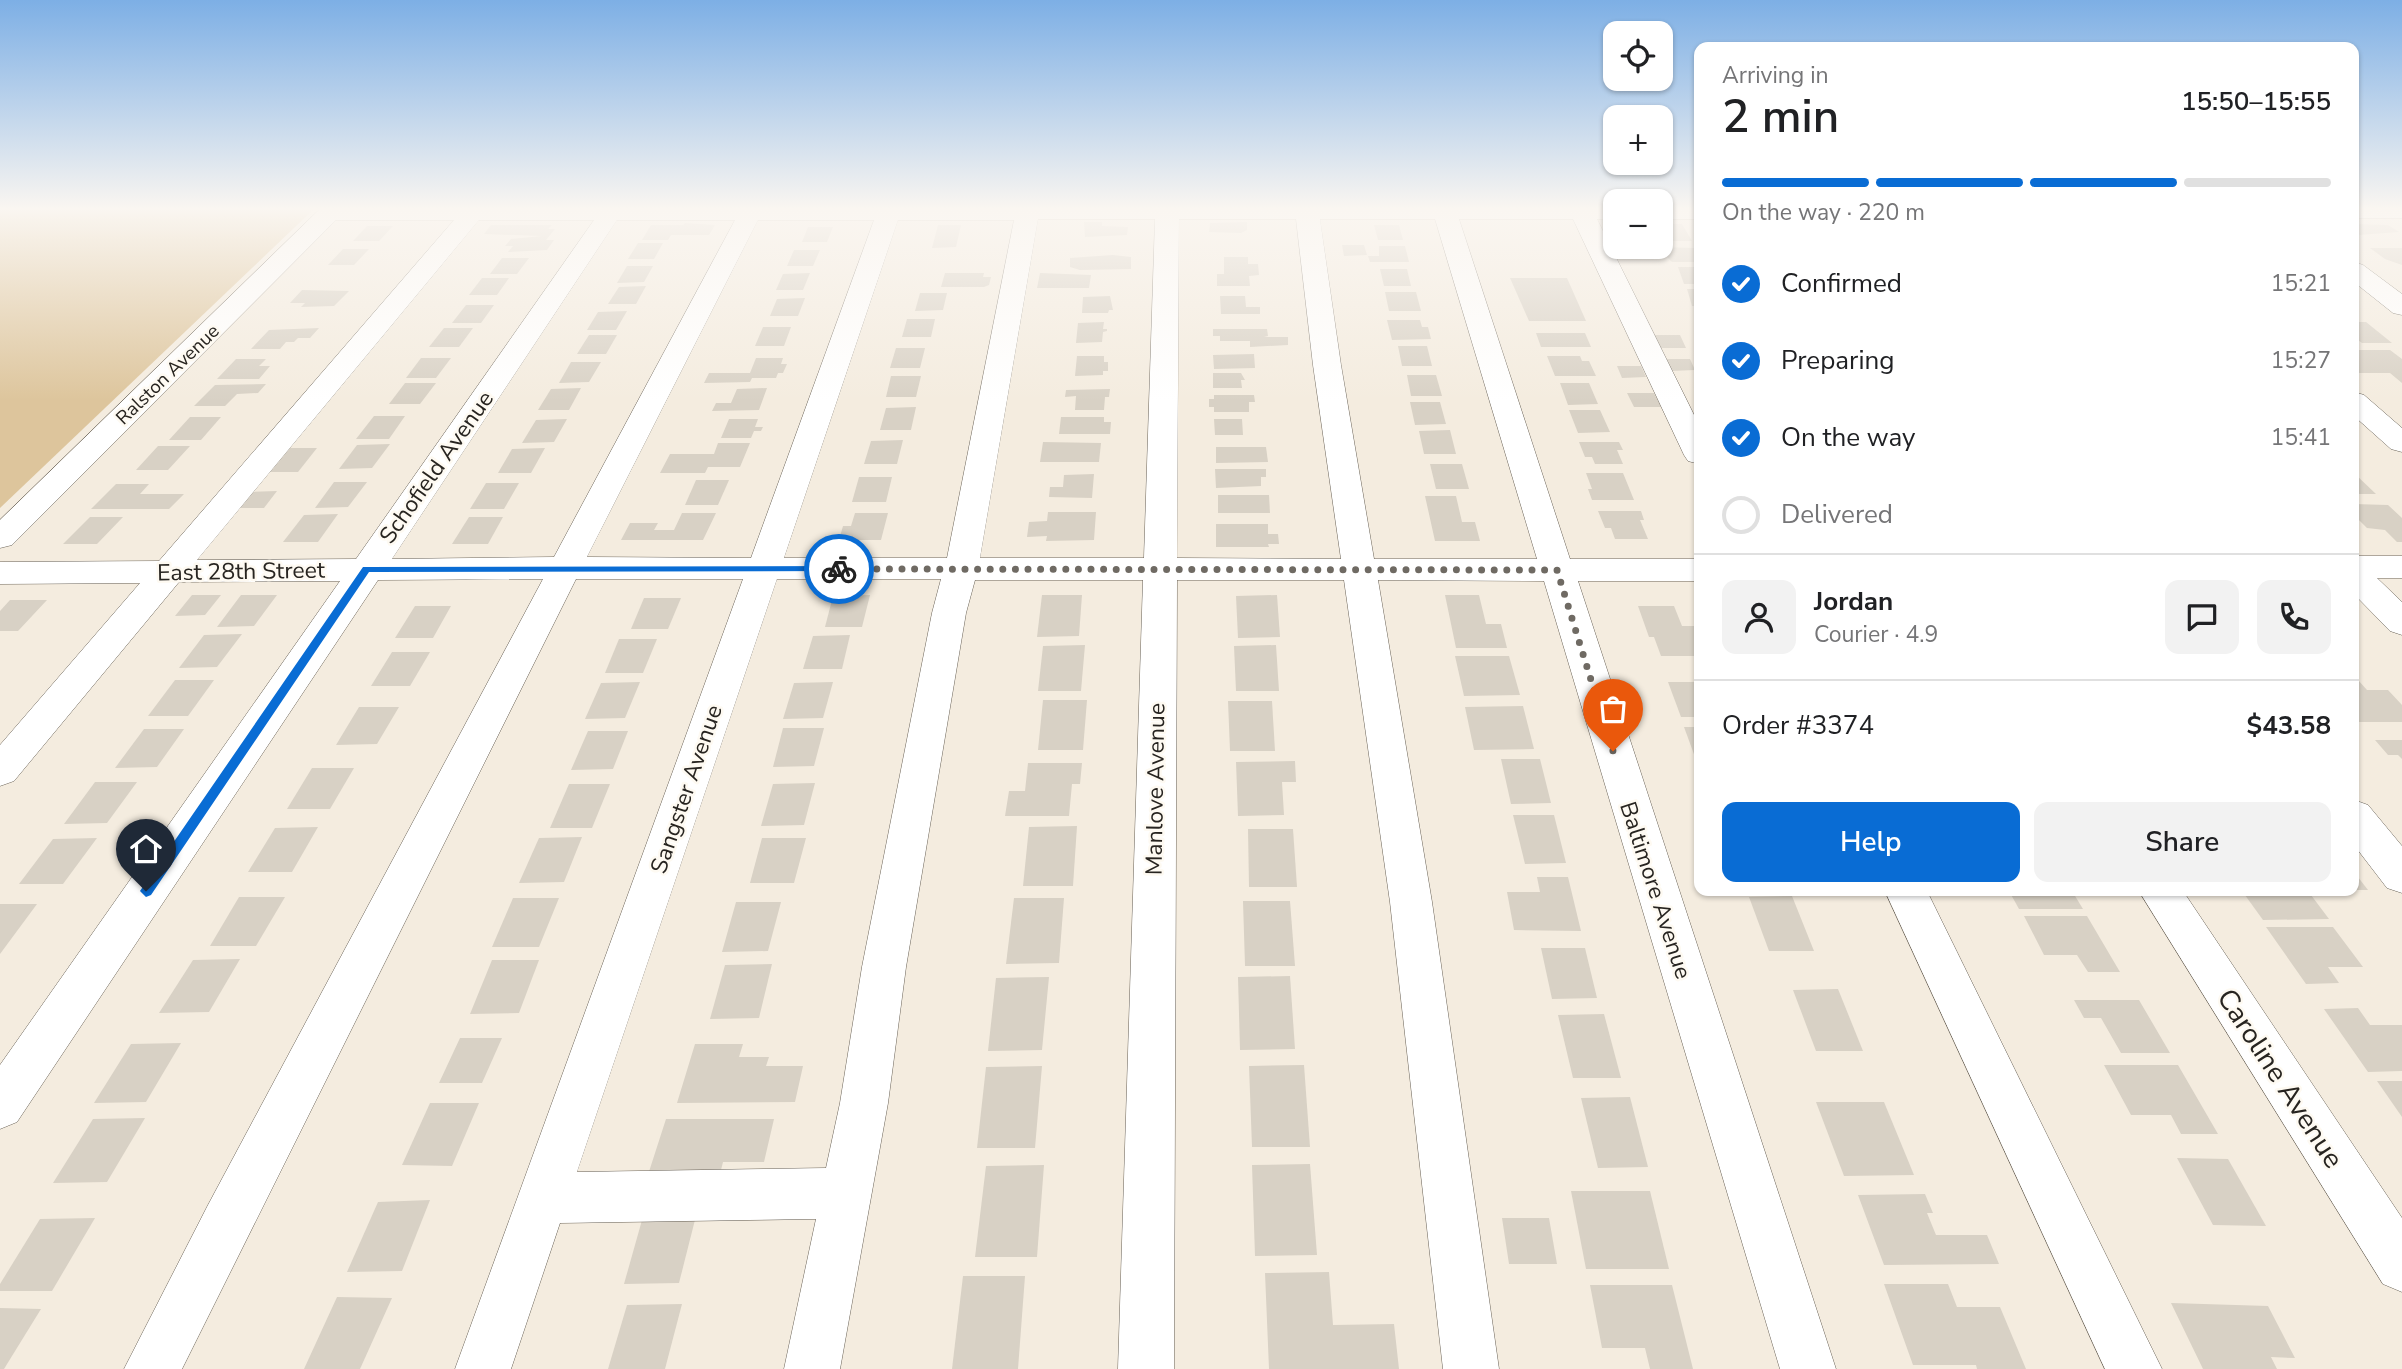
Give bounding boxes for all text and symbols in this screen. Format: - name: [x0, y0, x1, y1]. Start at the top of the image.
- map controls: [1603, 21, 1673, 259]
- button: locate: [1603, 21, 1673, 91]
- text: Arriving in: [1722, 60, 1829, 91]
- text: 15:50–15:55: [2181, 84, 2331, 119]
- text: 2 min: [1722, 85, 1839, 148]
- button: +: [1603, 105, 1673, 175]
- button: −: [1603, 189, 1673, 259]
- text: On the way · 220 m: [1722, 197, 1925, 228]
- icon: check: [1722, 265, 1760, 303]
- text: Confirmed: [1781, 266, 1902, 301]
- text: 15:21: [2271, 268, 2331, 299]
- street label: Ralston Avenue: [110, 319, 225, 431]
- icon: check: [1722, 342, 1760, 380]
- text: Preparing: [1781, 343, 1894, 378]
- text: 15:27: [2271, 345, 2331, 376]
- street label: Schofield Avenue: [372, 385, 501, 550]
- icon: check: [1722, 419, 1760, 457]
- text: On the way: [1781, 420, 1915, 455]
- text: 15:41: [2271, 422, 2331, 453]
- text: Delivered: [1781, 497, 1893, 532]
- courier: [804, 534, 874, 604]
- icon: bike: [820, 550, 858, 588]
- street label: East 28th Street: [157, 555, 326, 588]
- button: person: [1722, 580, 1796, 654]
- button: chat: [2165, 580, 2239, 654]
- button: phone: [2257, 580, 2331, 654]
- text: Jordan: [1814, 584, 1893, 619]
- text: Courier · 4.9: [1814, 619, 1938, 650]
- pin: [1583, 679, 1643, 751]
- icon: bag: [1594, 690, 1632, 728]
- street label: Sangster Avenue: [643, 701, 730, 878]
- street label: Manlove Avenue: [1138, 703, 1173, 875]
- text: Order #3374: [1722, 708, 1874, 743]
- text: $43.58: [2247, 708, 2331, 743]
- street label: Baltimore Avenue: [1612, 798, 1699, 983]
- button: Help: [1722, 802, 2020, 882]
- button: Share: [2034, 802, 2331, 882]
- pin: [116, 819, 176, 891]
- icon: home: [127, 830, 165, 868]
- street label: Caroline Avenue: [2208, 982, 2352, 1176]

